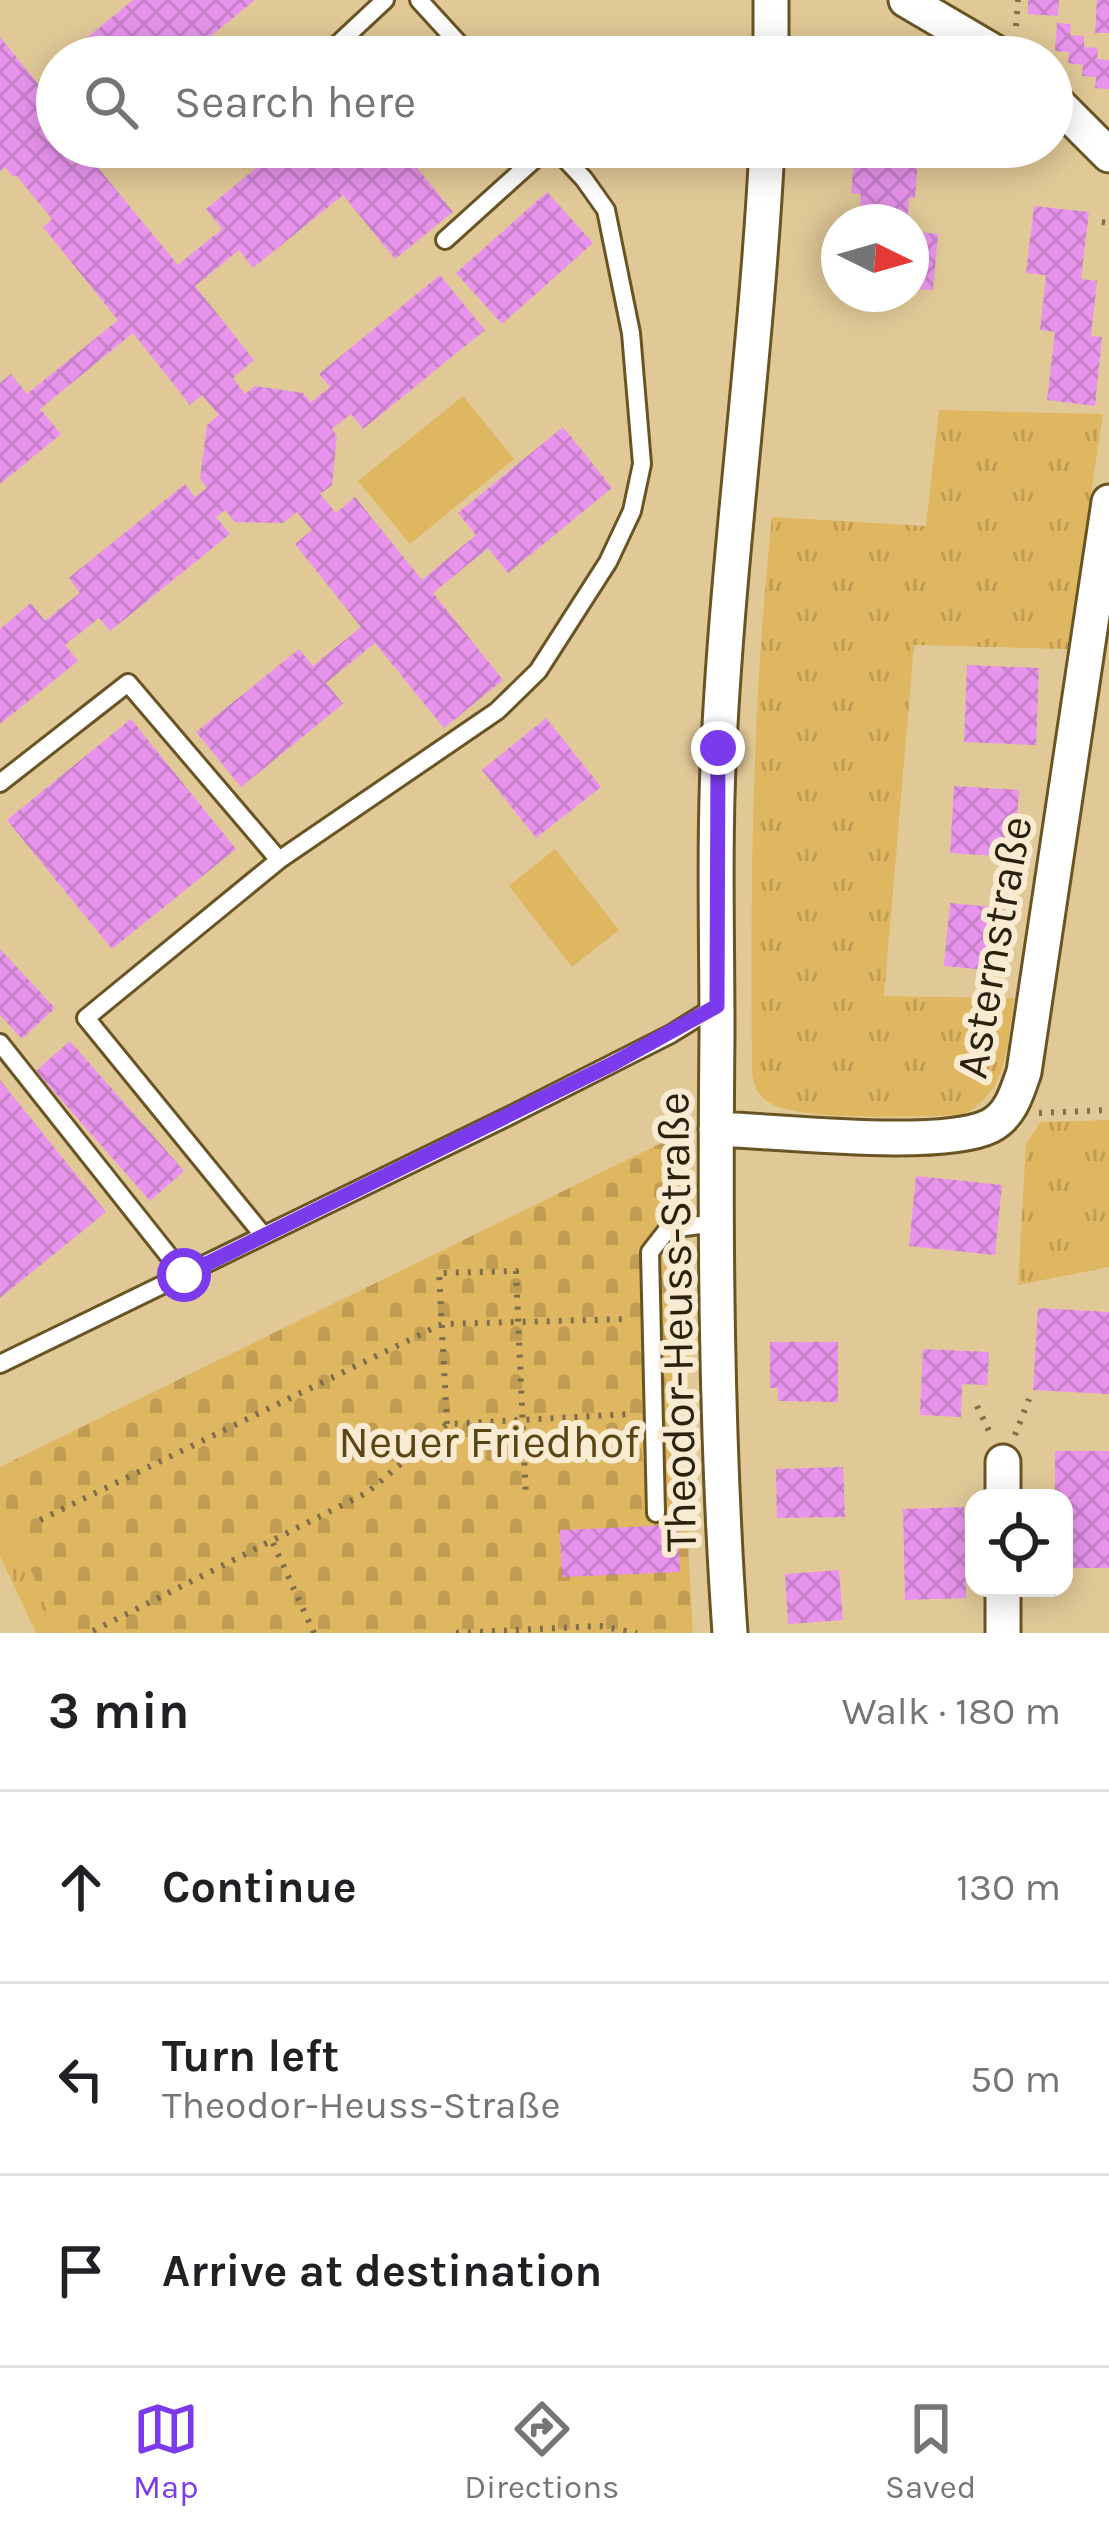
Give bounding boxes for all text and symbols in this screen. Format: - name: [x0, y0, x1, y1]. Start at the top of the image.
- search box: [36, 36, 1073, 168]
- icon: search: [78, 69, 144, 135]
- text: Search here: [174, 76, 416, 128]
- north arrow: [821, 204, 929, 312]
- route end: [691, 721, 745, 775]
- street label: Asternstraße: [945, 812, 1043, 1082]
- street label: Theodor-Heuss-Straße: [647, 1092, 707, 1552]
- route start: [157, 1248, 211, 1302]
- park label: Neuer Friedhof: [338, 1416, 640, 1468]
- map controls: [965, 1489, 1073, 1597]
- button: locate: [965, 1489, 1073, 1597]
- text: 3 min: [48, 1681, 190, 1741]
- text: Walk · 180 m: [842, 1688, 1061, 1734]
- icon: ahead: [48, 1854, 114, 1920]
- text: Continue: [162, 1861, 357, 1913]
- text: 130 m: [956, 1864, 1061, 1910]
- text: Turn left: [162, 2030, 339, 2082]
- icon: left: [48, 2046, 114, 2112]
- text: 50 m: [970, 2056, 1061, 2102]
- text: Theodor-Heuss-Straße: [162, 2082, 561, 2128]
- icon: arrive: [48, 2238, 114, 2304]
- text: Arrive at destination: [162, 2245, 602, 2297]
- tab: Map: [133, 2396, 199, 2506]
- tab: Directions: [464, 2396, 619, 2506]
- tab: Saved: [885, 2396, 976, 2506]

